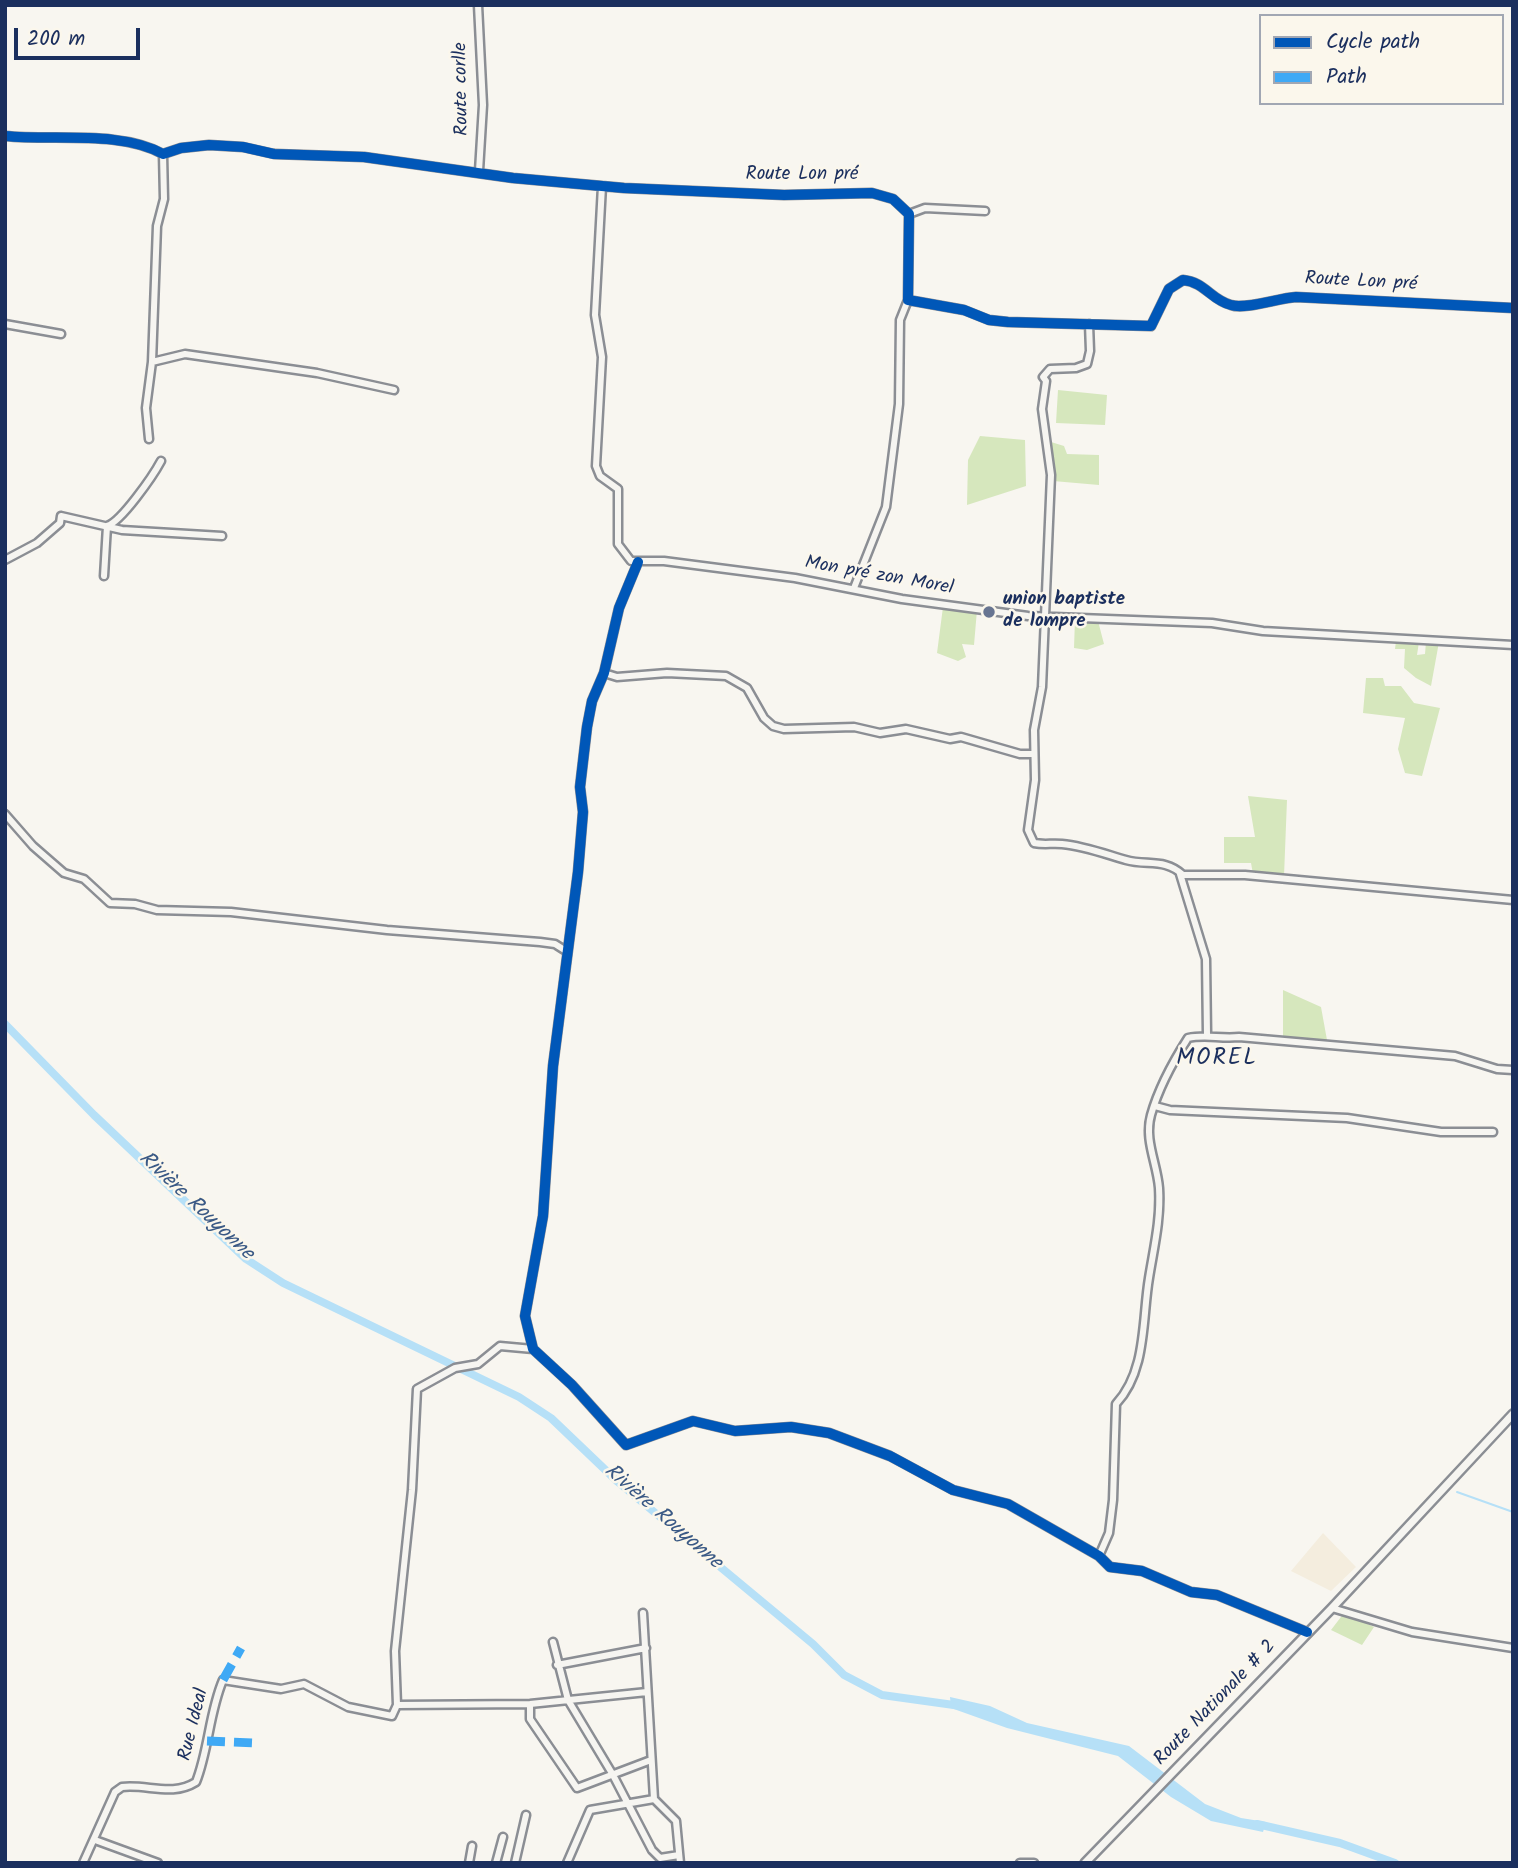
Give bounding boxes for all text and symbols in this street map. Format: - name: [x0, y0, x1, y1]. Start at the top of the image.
- scale bar: [18, 14, 144, 58]
- legend: [1259, 14, 1504, 105]
- text: 200 m: [27, 23, 85, 56]
- text: Cycle path: [1326, 26, 1420, 59]
- street label: Route corlle: [451, 42, 475, 136]
- text: Path: [1326, 61, 1367, 94]
- street label: Route Lon pré: [746, 165, 858, 187]
- street label: Route Lon pré: [1304, 269, 1418, 297]
- street label: Mon pré zon Morel: [803, 553, 955, 601]
- place label: union baptiste de lompre: [1003, 590, 1125, 634]
- marker: union baptiste de lompre: [981, 604, 997, 620]
- district label: MOREL: [1177, 1046, 1257, 1074]
- water label: Rivière Rouyonne: [132, 1147, 258, 1267]
- water label: Rivière Rouyonne: [598, 1460, 726, 1576]
- street label: Route Nationale # 2: [1150, 1637, 1282, 1771]
- street label: Rue Ideal: [175, 1686, 215, 1764]

